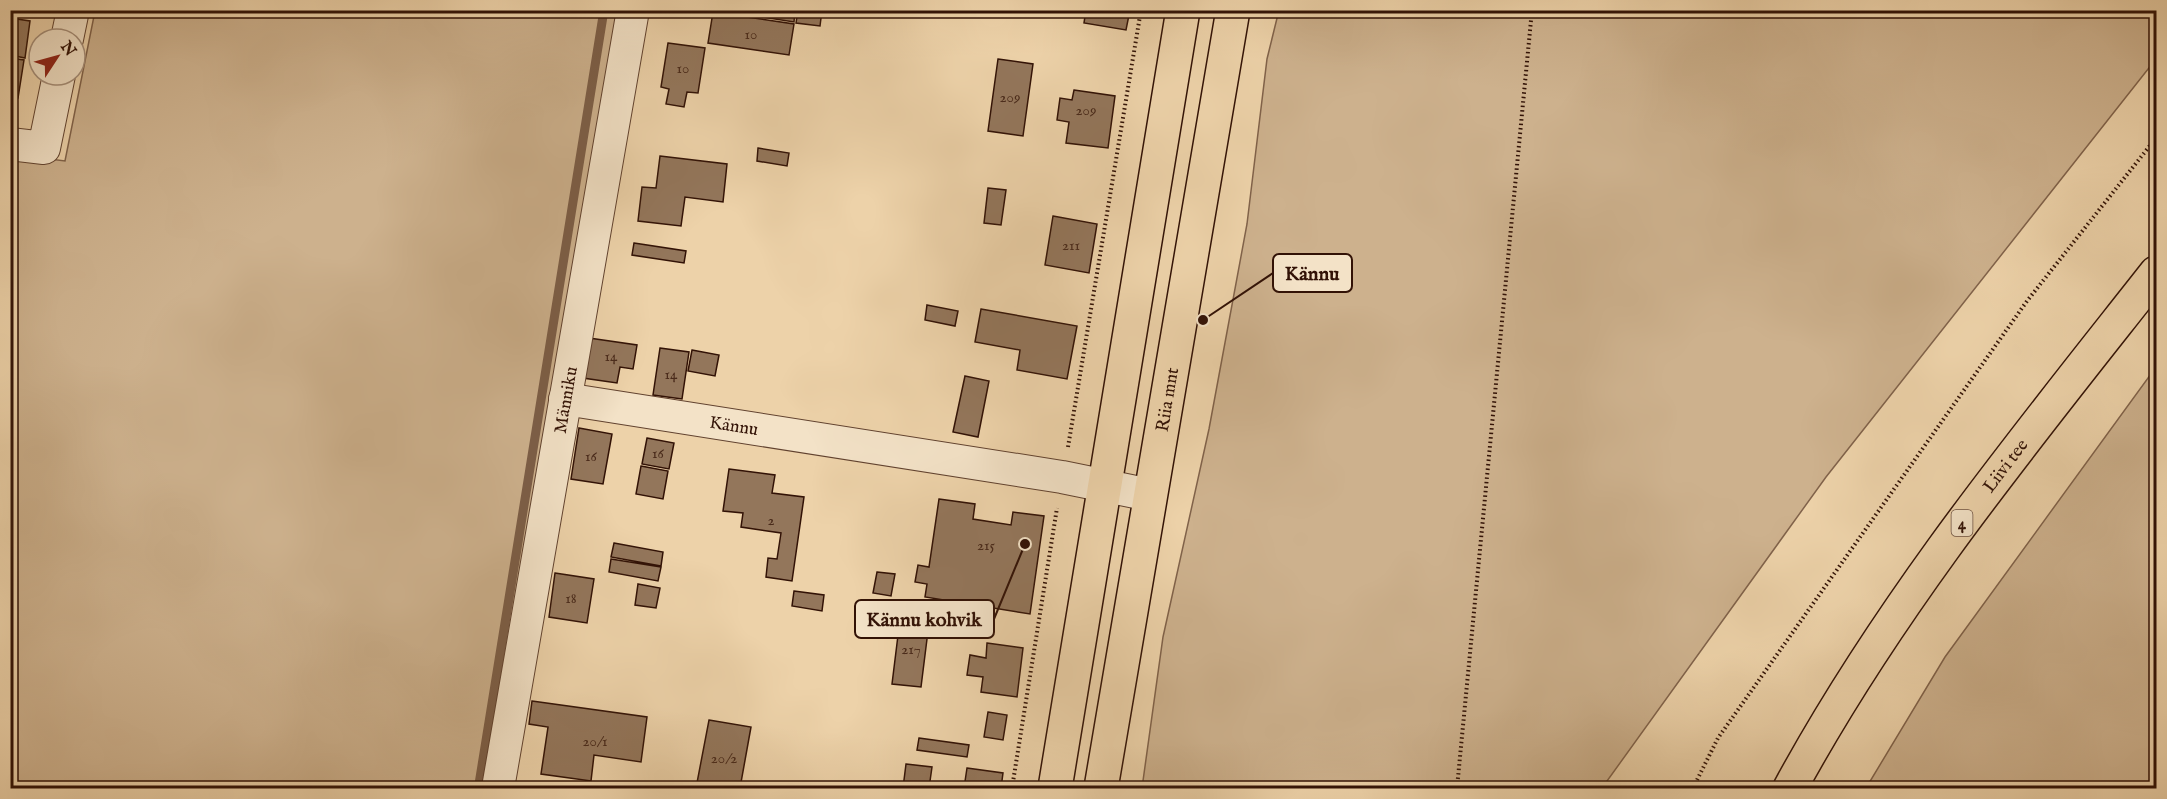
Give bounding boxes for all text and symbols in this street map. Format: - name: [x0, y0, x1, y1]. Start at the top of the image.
- house number: 10: [745, 25, 757, 44]
- north arrow: [27, 27, 87, 87]
- text: N: [55, 37, 80, 61]
- house number: 10: [677, 59, 689, 78]
- house number: 209: [1000, 88, 1020, 107]
- house number: 209: [1076, 101, 1096, 120]
- house number: 211: [1062, 236, 1080, 255]
- callout: Kännu: [1273, 254, 1352, 292]
- text: Kännu: [1285, 262, 1340, 287]
- house number: 14: [605, 347, 618, 366]
- street label: Männiku: [550, 365, 584, 435]
- house number: 14: [665, 365, 678, 384]
- street label: Riia mnt: [1152, 366, 1185, 434]
- street label: Kännu: [708, 412, 760, 442]
- street label: Liivi tee: [1978, 435, 2034, 498]
- house number: 16: [652, 444, 665, 463]
- house number: 16: [585, 447, 598, 466]
- road number: 4: [1952, 510, 1972, 536]
- house number: 2: [767, 511, 775, 530]
- house number: 215: [977, 536, 996, 555]
- house number: 18: [565, 589, 577, 608]
- callout: Kännu kohvik: [855, 600, 994, 638]
- text: Kännu kohvik: [866, 608, 983, 633]
- house number: 217: [901, 640, 921, 659]
- house number: 20/1: [582, 732, 608, 751]
- house number: 20/2: [711, 749, 737, 768]

